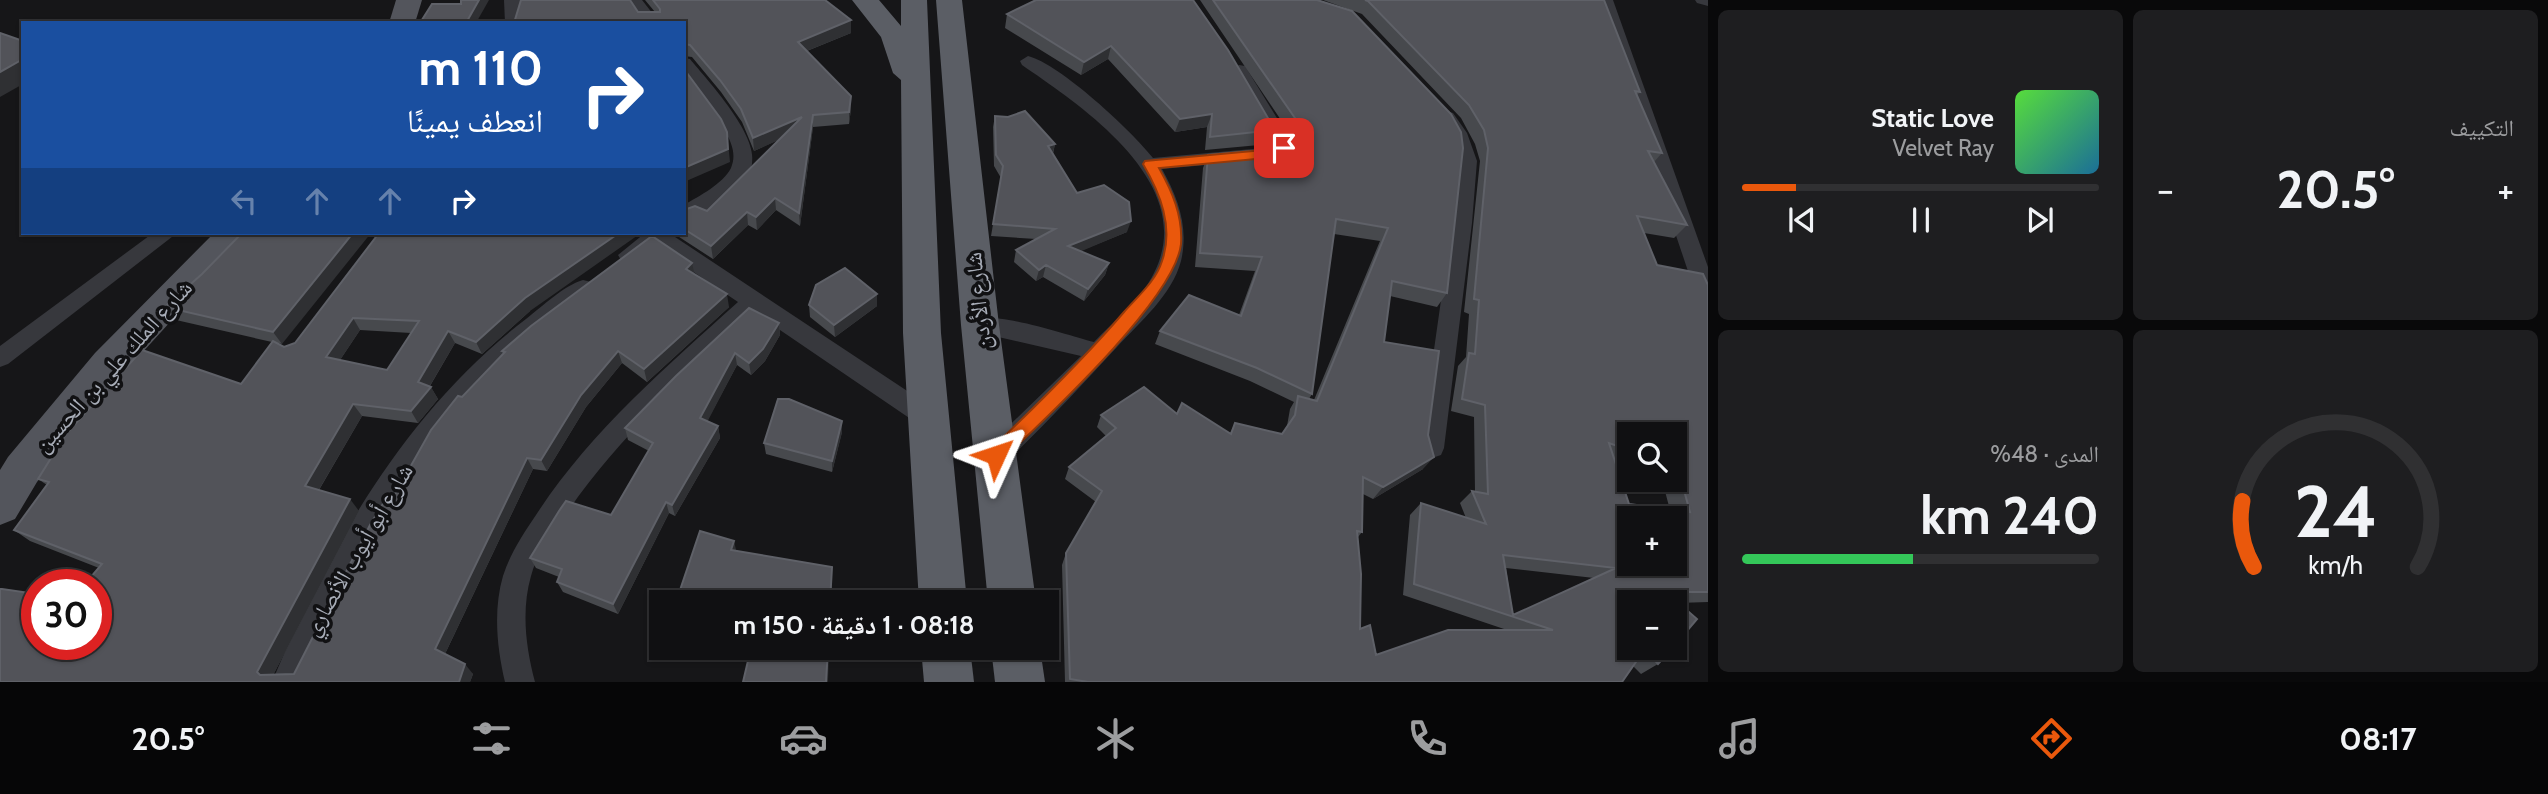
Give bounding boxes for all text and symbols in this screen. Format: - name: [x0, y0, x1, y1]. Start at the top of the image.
- text: 110 m: [419, 38, 543, 97]
- icon: right: [567, 49, 658, 140]
- text: انعطف يمينًا: [407, 101, 543, 140]
- text: Static Love: [1871, 102, 1994, 134]
- text: التكييف: [2449, 114, 2514, 142]
- pin: [1254, 118, 1314, 178]
- icon: arrive: [1265, 129, 1303, 167]
- text: Velvet Ray: [1893, 134, 1994, 162]
- text: 20.5°: [2276, 158, 2395, 221]
- text: −: [2157, 166, 2174, 213]
- text: +: [2497, 166, 2514, 213]
- icon: left: [225, 182, 263, 220]
- icon: ahead: [298, 182, 336, 220]
- icon: ahead: [371, 182, 409, 220]
- icon: right: [444, 182, 482, 220]
- icon: previous: [1783, 201, 1821, 239]
- icon: pause: [1902, 201, 1940, 239]
- icon: next: [2021, 201, 2059, 239]
- street label: شارع الأردن: [959, 251, 998, 351]
- street label: شارع الملك علي بن الحسين: [28, 274, 201, 461]
- position arrow: [959, 418, 1033, 492]
- map controls: [1617, 422, 1687, 660]
- button: search: [1617, 422, 1687, 492]
- text: المدى · 48%: [1990, 440, 2099, 468]
- street label: شارع أبو أيوب الأنصاري: [297, 459, 423, 644]
- text: 24: [2294, 467, 2377, 555]
- text: 240 km: [1920, 484, 2099, 547]
- button: +: [1617, 506, 1687, 576]
- text: km/h: [2308, 550, 2363, 580]
- speed limit sign: 30: [21, 569, 112, 660]
- button: −: [1617, 590, 1687, 660]
- text: 08:18 · 1 دقيقة · 150 m: [733, 609, 975, 641]
- icon: filters: [467, 714, 516, 763]
- icon: car: [779, 714, 828, 763]
- icon: climate: [1091, 714, 1140, 763]
- icon: phone: [1403, 714, 1452, 763]
- icon: music: [1715, 714, 1764, 763]
- icon: directions: [2027, 714, 2076, 763]
- text: 20.5°: [132, 719, 204, 758]
- text: 08:17: [2339, 719, 2417, 758]

